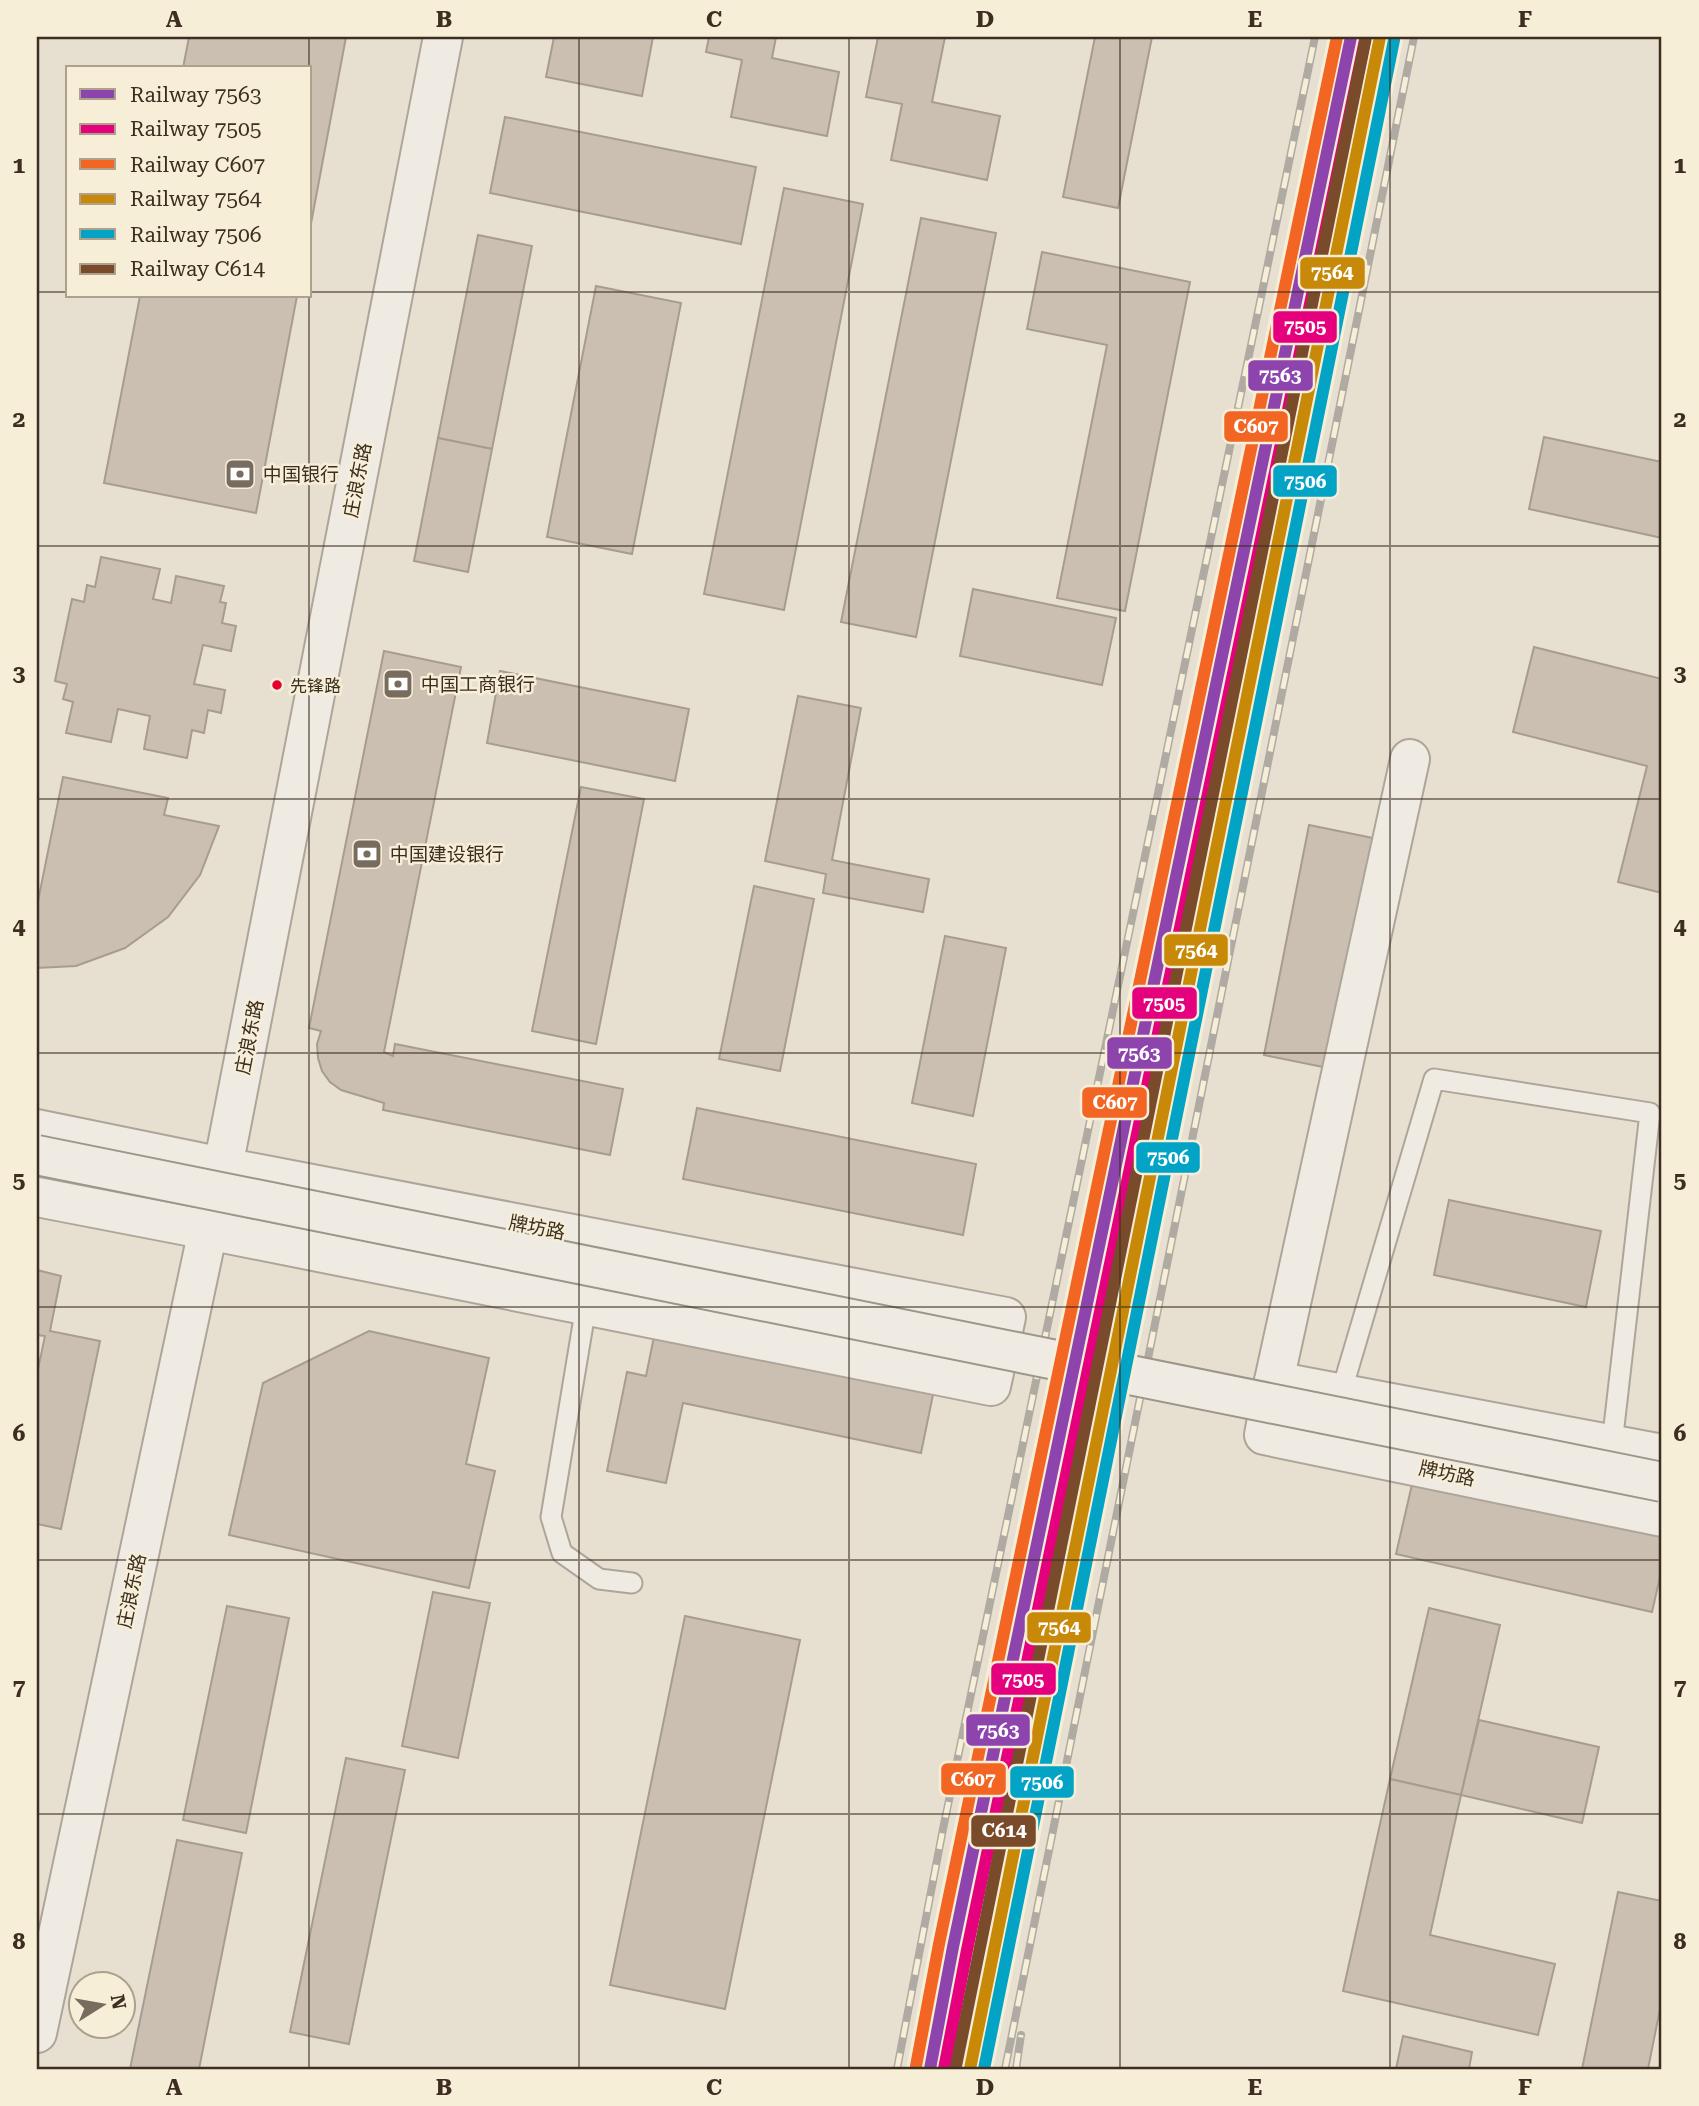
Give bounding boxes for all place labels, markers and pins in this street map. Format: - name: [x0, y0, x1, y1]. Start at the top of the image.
- bank icon: 中国银行: [223, 457, 257, 491]
- place label: 中国银行: [263, 463, 339, 486]
- bank icon: 中国工商银行: [381, 667, 415, 701]
- place label: 中国工商银行: [421, 673, 535, 696]
- place label: 先锋路: [290, 676, 341, 696]
- marker: 先锋路: [270, 678, 284, 692]
- bank icon: 中国建设银行: [350, 837, 384, 871]
- place label: 中国建设银行: [390, 843, 504, 866]

